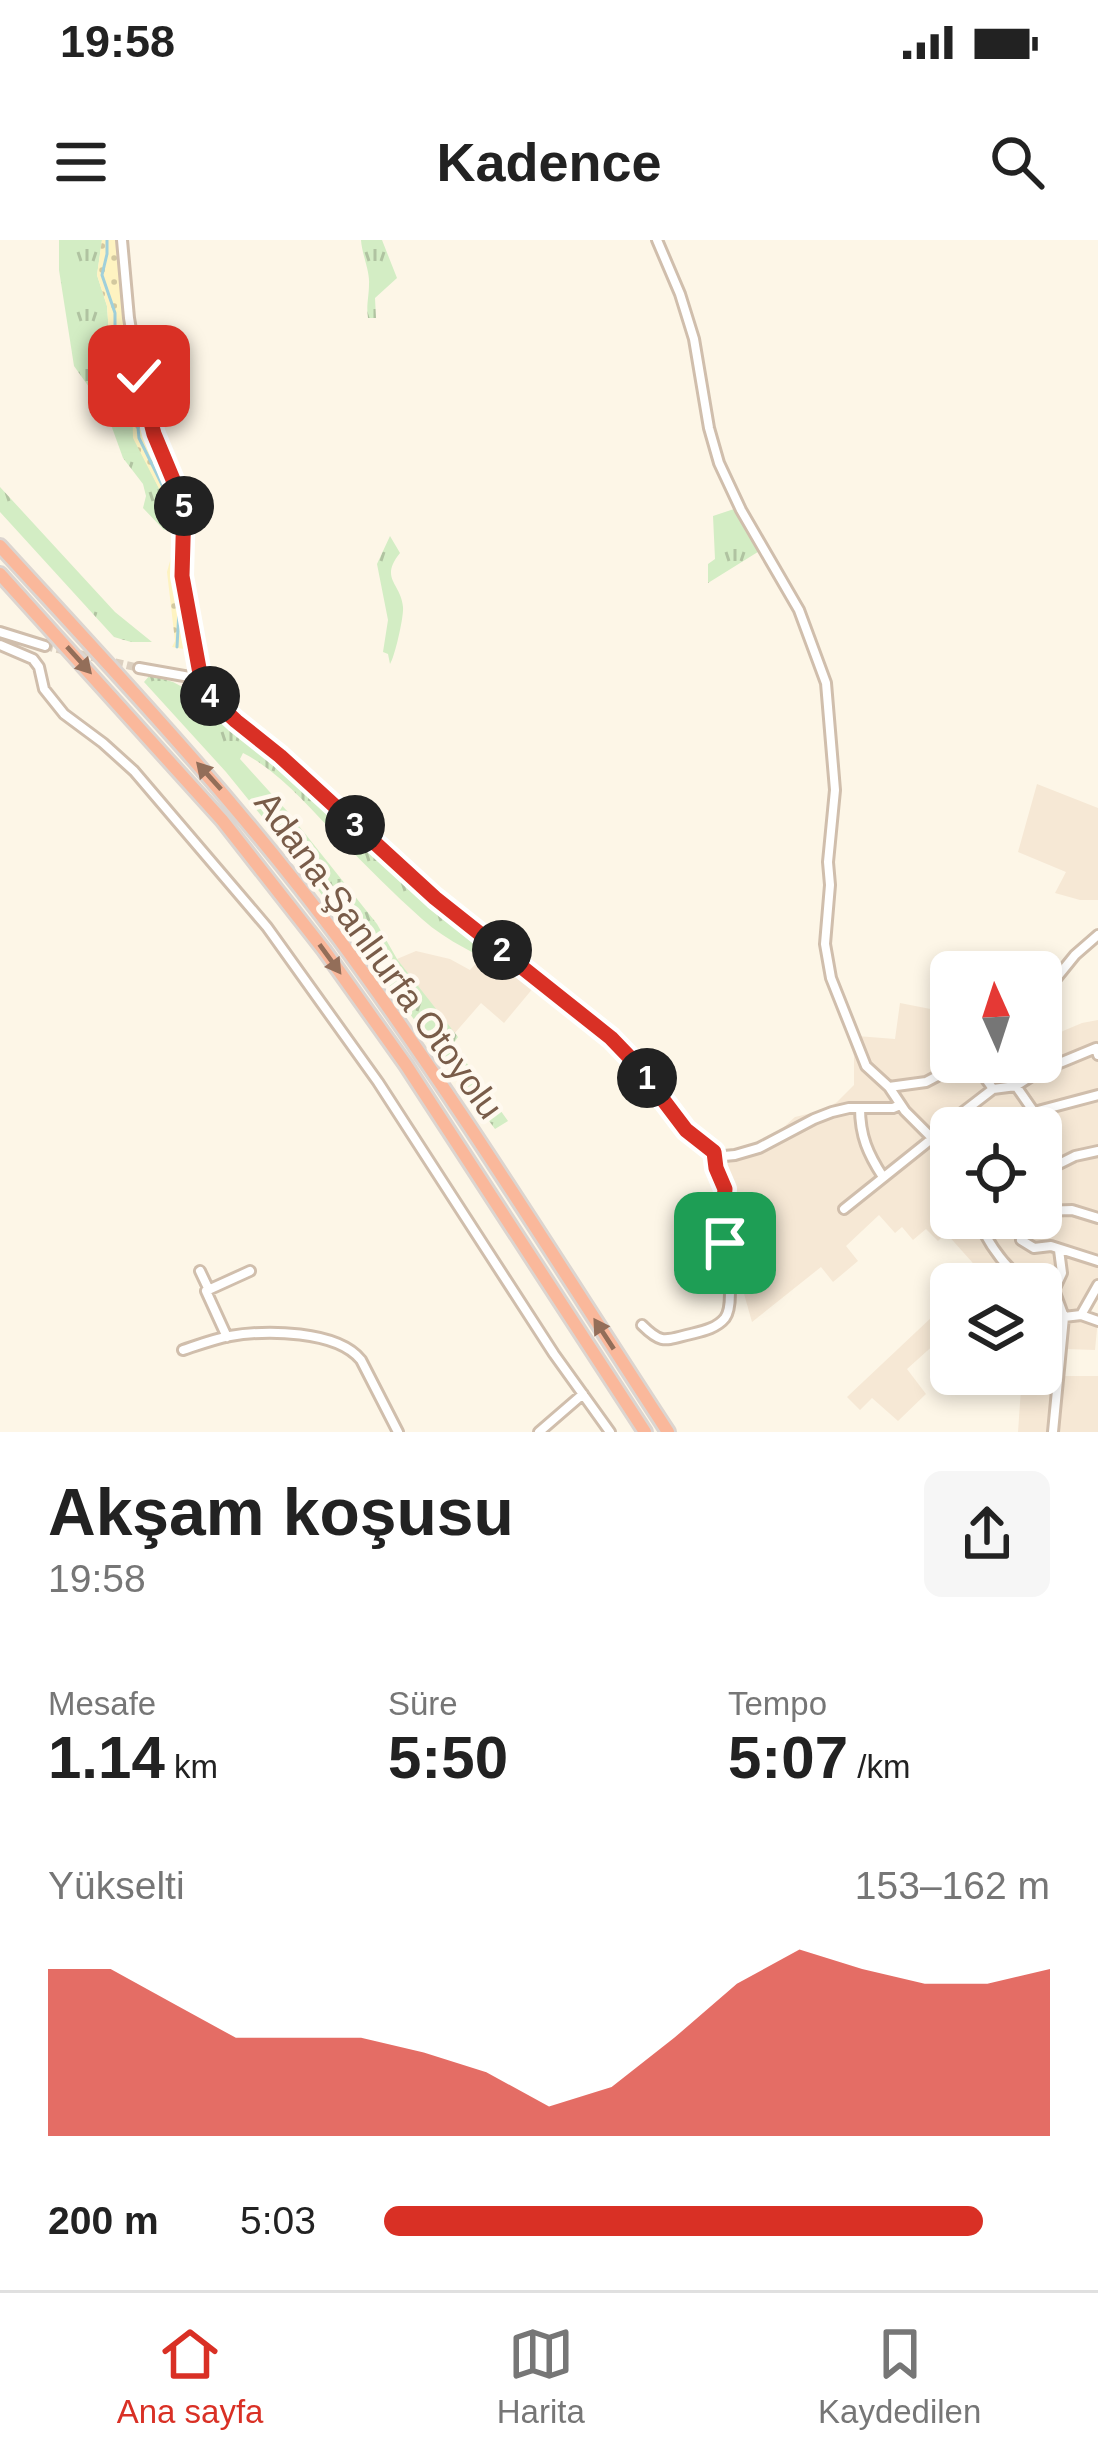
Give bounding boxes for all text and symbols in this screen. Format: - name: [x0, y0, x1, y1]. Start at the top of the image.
- text: 19:58: [60, 16, 175, 67]
- icon: menu: [48, 129, 114, 195]
- icon: search: [984, 129, 1050, 195]
- text: Kadence: [436, 132, 662, 192]
- pin: [88, 325, 190, 427]
- icon: check: [106, 343, 172, 409]
- pin: 5: [154, 476, 214, 536]
- text: 5: [175, 487, 193, 524]
- one-way arrow: [65, 646, 92, 675]
- pin: 4: [180, 666, 240, 726]
- text: 4: [201, 677, 219, 714]
- one-way arrow: [196, 762, 223, 791]
- street label: Adana-Şanlıurfa Otoyolu: [247, 783, 511, 1127]
- pin: 3: [325, 795, 385, 855]
- text: 3: [346, 806, 364, 843]
- pin: 2: [472, 920, 532, 980]
- text: 2: [493, 931, 511, 968]
- one-way arrow: [317, 943, 341, 975]
- north arrow: [930, 951, 1062, 1083]
- map controls: [930, 951, 1062, 1395]
- pin: 1: [617, 1048, 677, 1108]
- text: 1: [638, 1059, 656, 1096]
- button: locate: [930, 1107, 1062, 1239]
- pin: [674, 1192, 776, 1294]
- icon: arrive: [692, 1210, 758, 1276]
- button: layers: [930, 1263, 1062, 1395]
- one-way arrow: [593, 1318, 615, 1350]
- button: share: [924, 1471, 1050, 1597]
- text: Akşam koşusu: [48, 1475, 514, 1549]
- text: 19:58: [48, 1557, 146, 1600]
- text: Mesafe: [48, 1685, 156, 1722]
- text: Süre: [388, 1685, 458, 1722]
- text: Tempo: [728, 1685, 827, 1722]
- text: 1.14: [48, 1724, 165, 1791]
- text: 5:50: [388, 1724, 508, 1791]
- text: 5:07: [728, 1724, 848, 1791]
- text: km: [165, 1748, 218, 1785]
- text: /km: [848, 1748, 910, 1785]
- text: Yükselti: [48, 1864, 185, 1907]
- text: 153–162 m: [855, 1864, 1050, 1907]
- text: 200 m: [48, 2199, 159, 2242]
- text: 5:03: [240, 2199, 316, 2242]
- tab: Ana sayfa: [117, 2321, 263, 2431]
- tab: Harita: [497, 2321, 585, 2431]
- tab: Kaydedilen: [818, 2321, 981, 2431]

